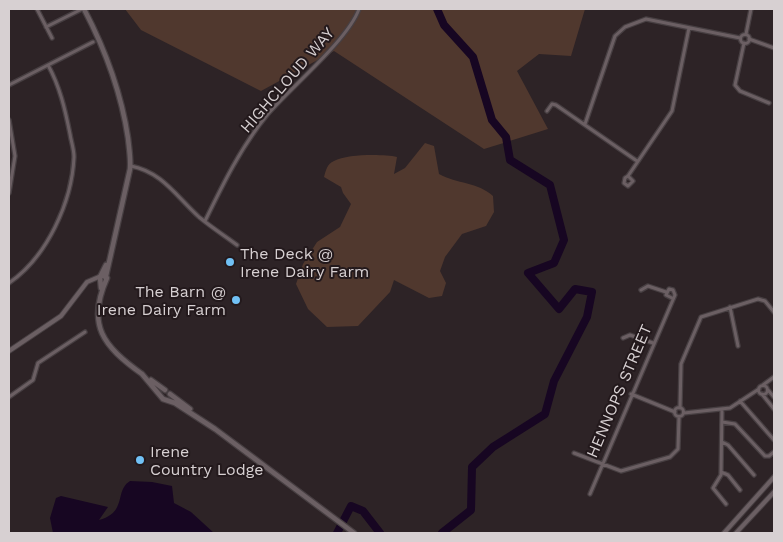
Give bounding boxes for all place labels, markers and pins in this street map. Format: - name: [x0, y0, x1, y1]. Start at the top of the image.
- place label: The Deck @ Irene Dairy Farm: [240, 244, 369, 281]
- marker: The Deck @ Irene Dairy Farm: [224, 256, 236, 268]
- place label: The Barn @ Irene Dairy Farm: [97, 282, 226, 319]
- marker: The Barn @ Irene Dairy Farm: [230, 294, 242, 306]
- place label: Irene Country Lodge: [150, 442, 264, 479]
- marker: Irene Country Lodge: [134, 454, 146, 466]

